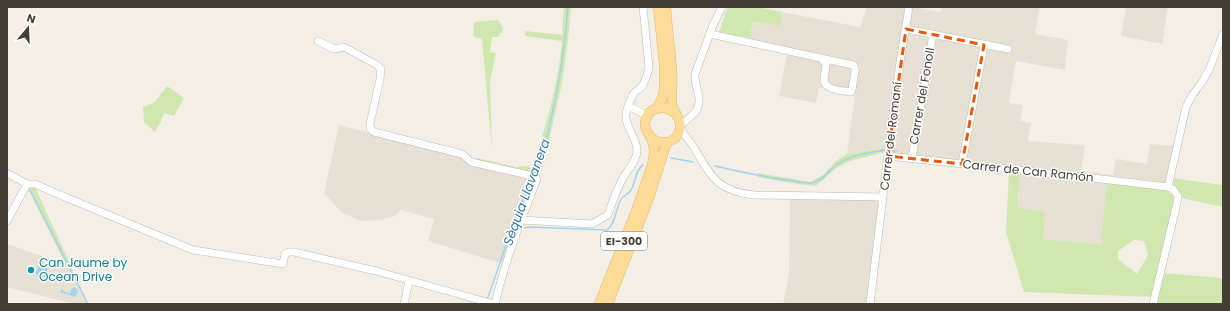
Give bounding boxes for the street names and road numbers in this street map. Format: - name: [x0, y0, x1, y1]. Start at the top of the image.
- street label: Carrer del Fonoll: [905, 46, 938, 146]
- street label: Carrer del Romaní: [875, 81, 906, 191]
- street label: Carrer de Can Ramón: [962, 155, 1094, 186]
- road number: EI-300: [601, 232, 647, 250]

